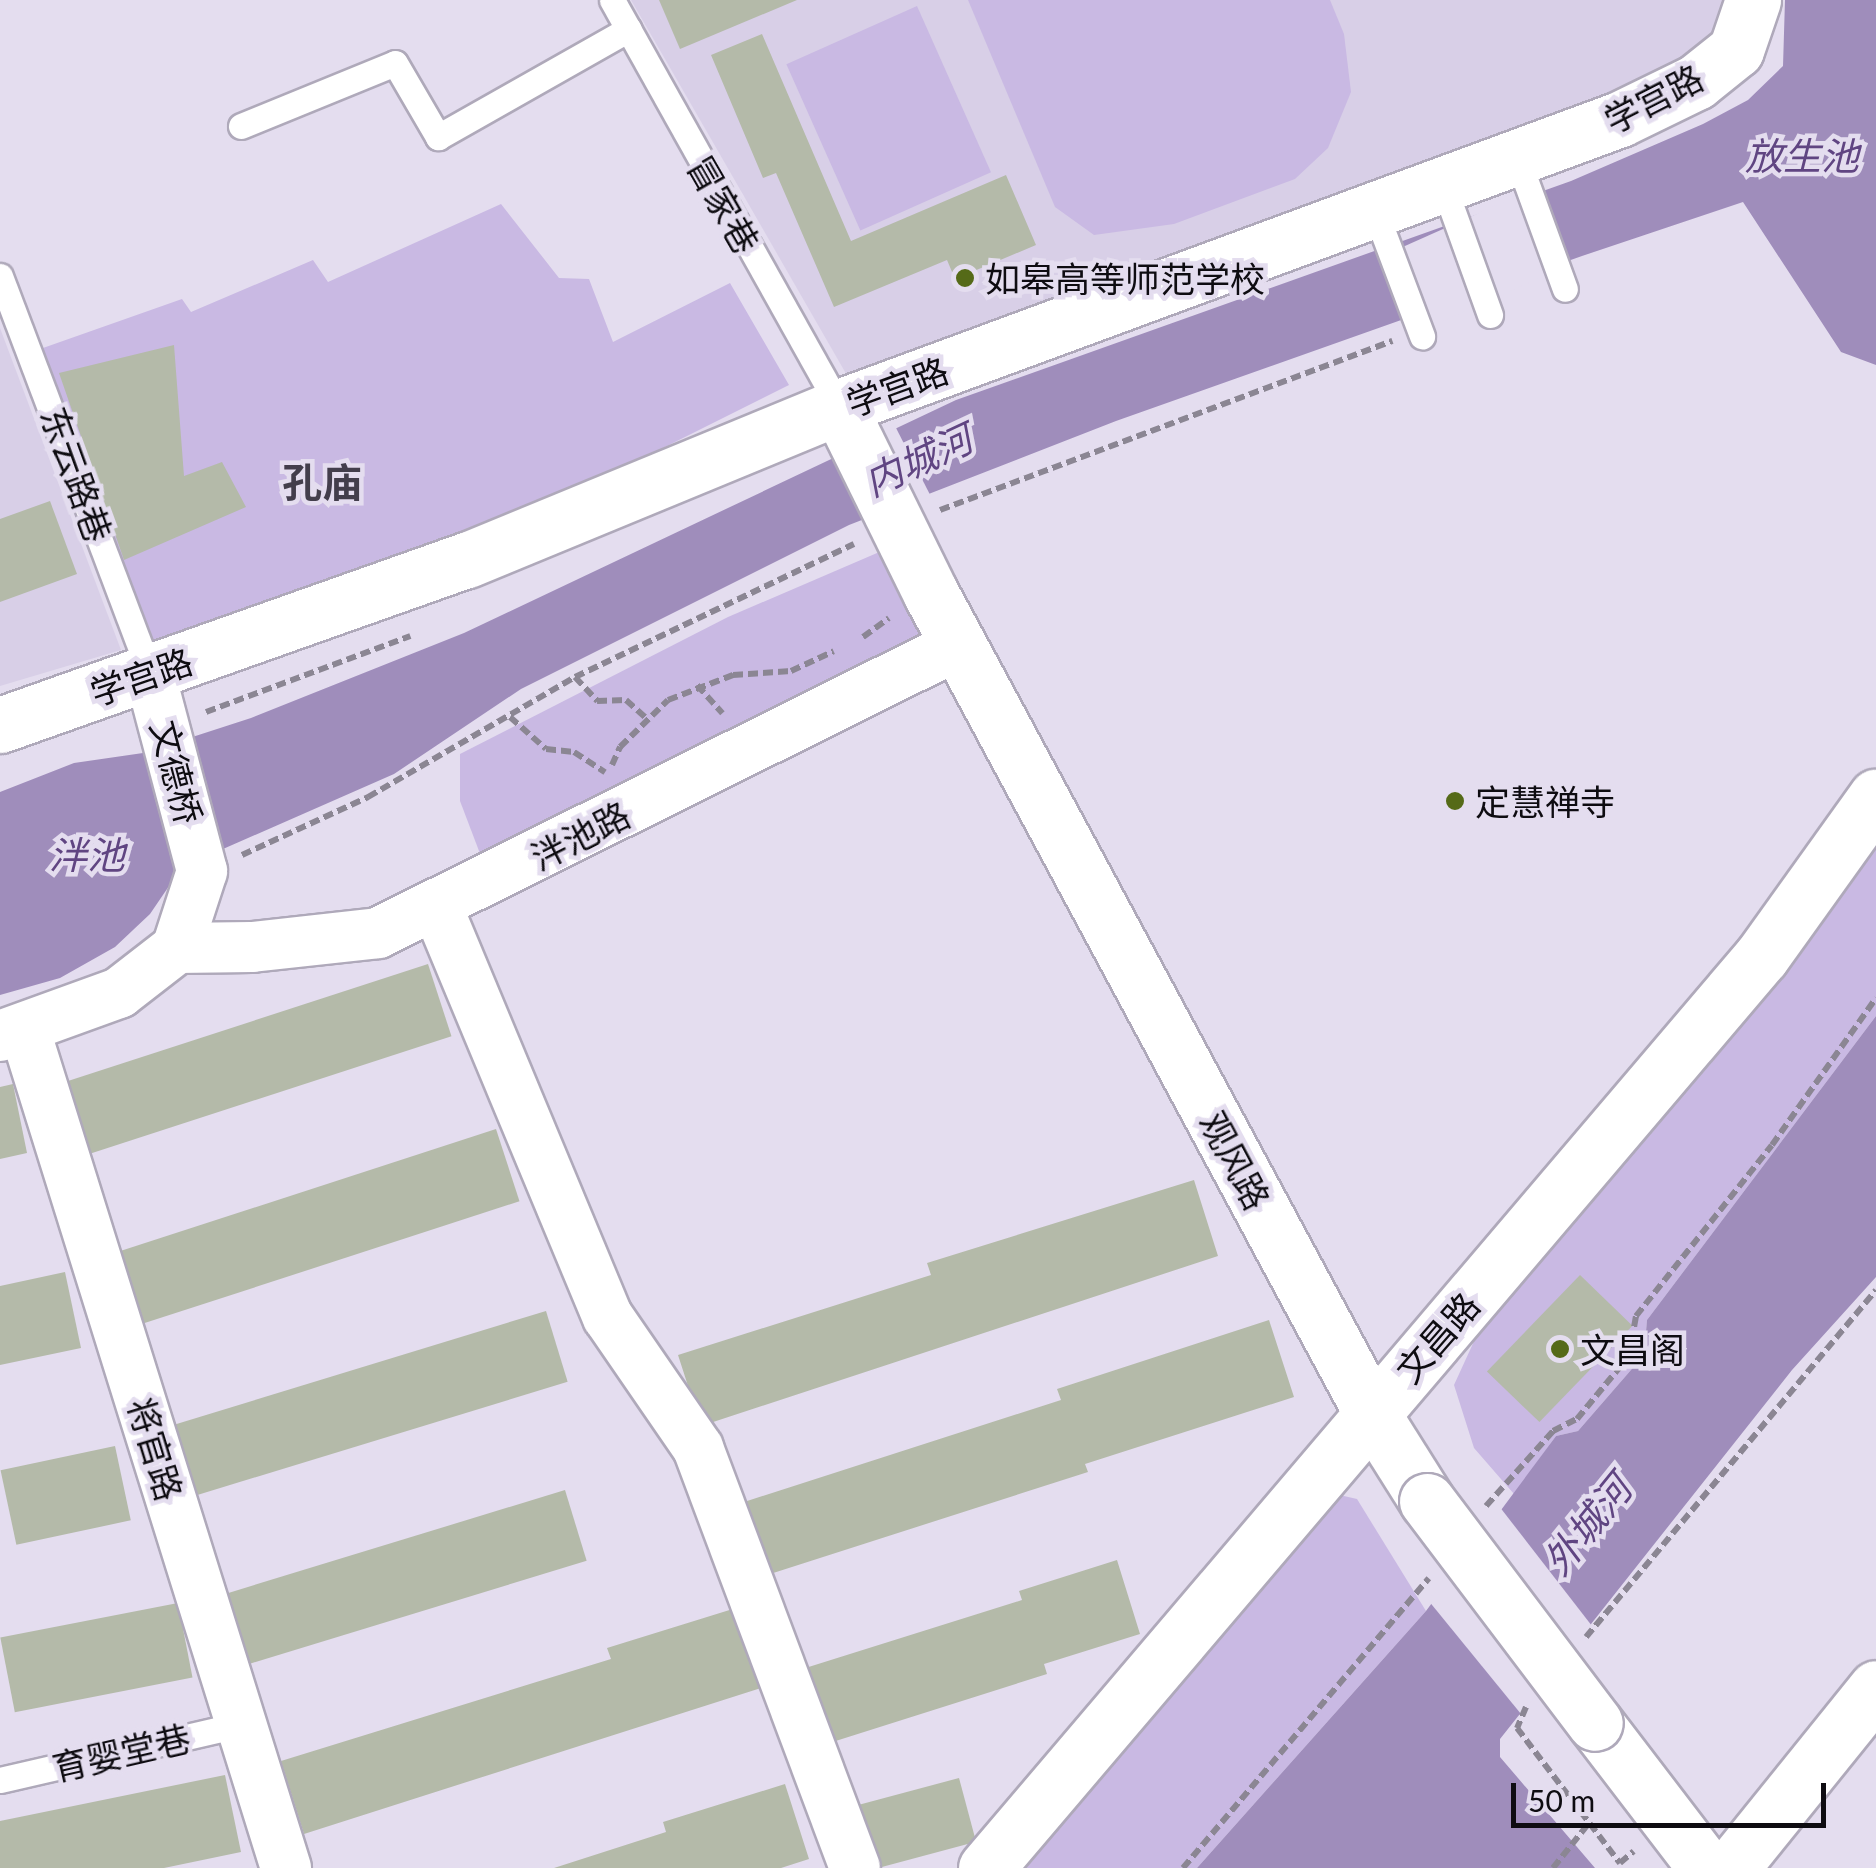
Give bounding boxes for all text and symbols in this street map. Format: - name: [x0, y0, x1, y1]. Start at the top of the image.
- street label: 学宫路: [1597, 55, 1709, 141]
- water label: 放生池: [1745, 133, 1859, 179]
- street label: 冒家巷: [680, 148, 768, 260]
- place label: 如皋高等师范学校: [985, 257, 1265, 299]
- marker: 如皋高等师范学校: [954, 267, 976, 289]
- street label: 学宫路: [840, 348, 954, 424]
- street label: 东云路巷: [33, 401, 121, 547]
- water label: 内城河: [857, 415, 979, 505]
- district label: 孔庙: [282, 458, 362, 506]
- street label: 学宫路: [85, 639, 197, 713]
- street label: 文德桥: [143, 716, 211, 828]
- place label: 定慧禅寺: [1475, 780, 1615, 822]
- marker: 定慧禅寺: [1444, 790, 1466, 812]
- street label: 泮池路: [524, 792, 636, 878]
- water label: 泮池: [49, 832, 125, 878]
- street label: 观风路: [1193, 1104, 1279, 1216]
- street label: 文昌路: [1387, 1284, 1487, 1390]
- place label: 文昌阁: [1580, 1328, 1685, 1370]
- marker: 文昌阁: [1549, 1338, 1571, 1360]
- street label: 将官路: [121, 1393, 191, 1505]
- water label: 外城河: [1533, 1466, 1641, 1584]
- street label: 育婴堂巷: [48, 1716, 194, 1788]
- scale bar: [1516, 1763, 1831, 1825]
- text: 50 m: [1528, 1782, 1595, 1818]

